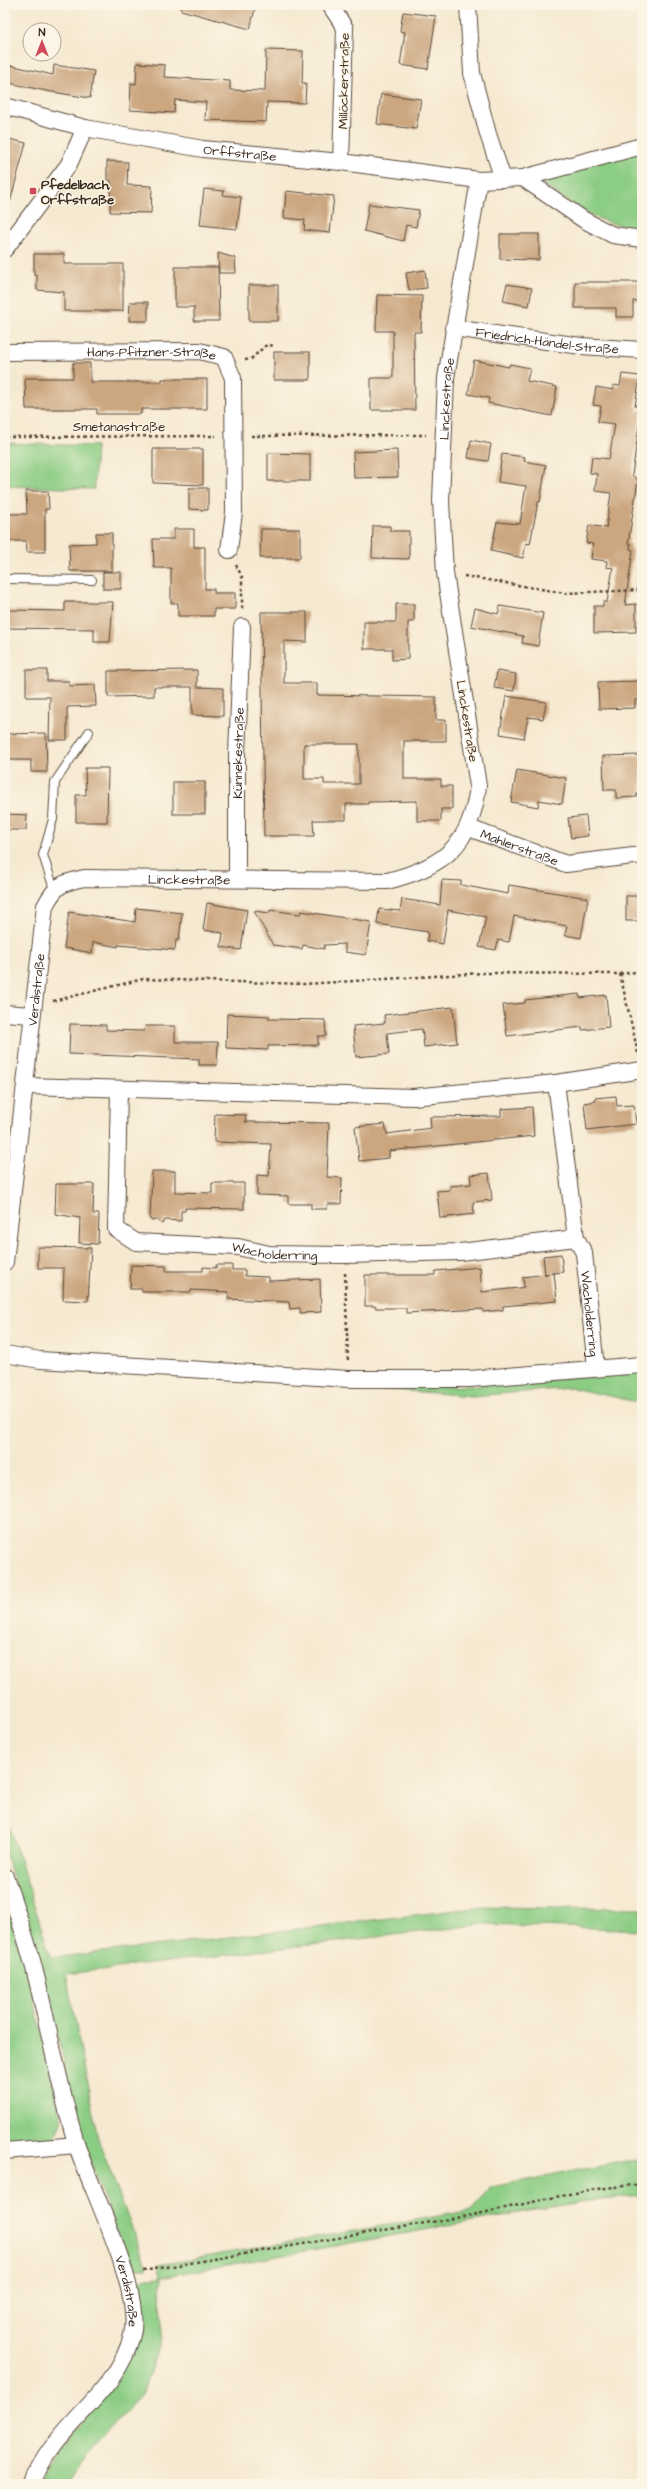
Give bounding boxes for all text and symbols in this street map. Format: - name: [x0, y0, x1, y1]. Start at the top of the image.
- north arrow: [22, 22, 62, 62]
- text: N: [39, 25, 46, 40]
- street label: Millöckerstraße: [334, 33, 354, 129]
- street label: Orffstraße: [203, 141, 277, 166]
- place label: Pfedelbach, Orffstraße: [41, 176, 114, 209]
- marker: Pfedelbach, Orffstraße: [28, 186, 38, 196]
- street label: Friedrich-Händel-Straße: [474, 323, 619, 358]
- street label: Hans-Pfitzner-Straße: [87, 343, 218, 365]
- street label: Linckestraße: [435, 356, 459, 440]
- street label: Smetanastraße: [73, 418, 165, 436]
- street label: Linckestraße: [452, 679, 482, 763]
- street label: Künnekestraße: [229, 707, 249, 799]
- street label: Mahlerstraße: [478, 825, 561, 870]
- street label: Linckestraße: [148, 871, 230, 889]
- street label: Verdistraße: [24, 953, 50, 1027]
- street label: Wacholderring: [230, 1238, 318, 1266]
- street label: Wacholderring: [576, 1270, 603, 1358]
- street label: Verdistraße: [110, 2254, 142, 2328]

